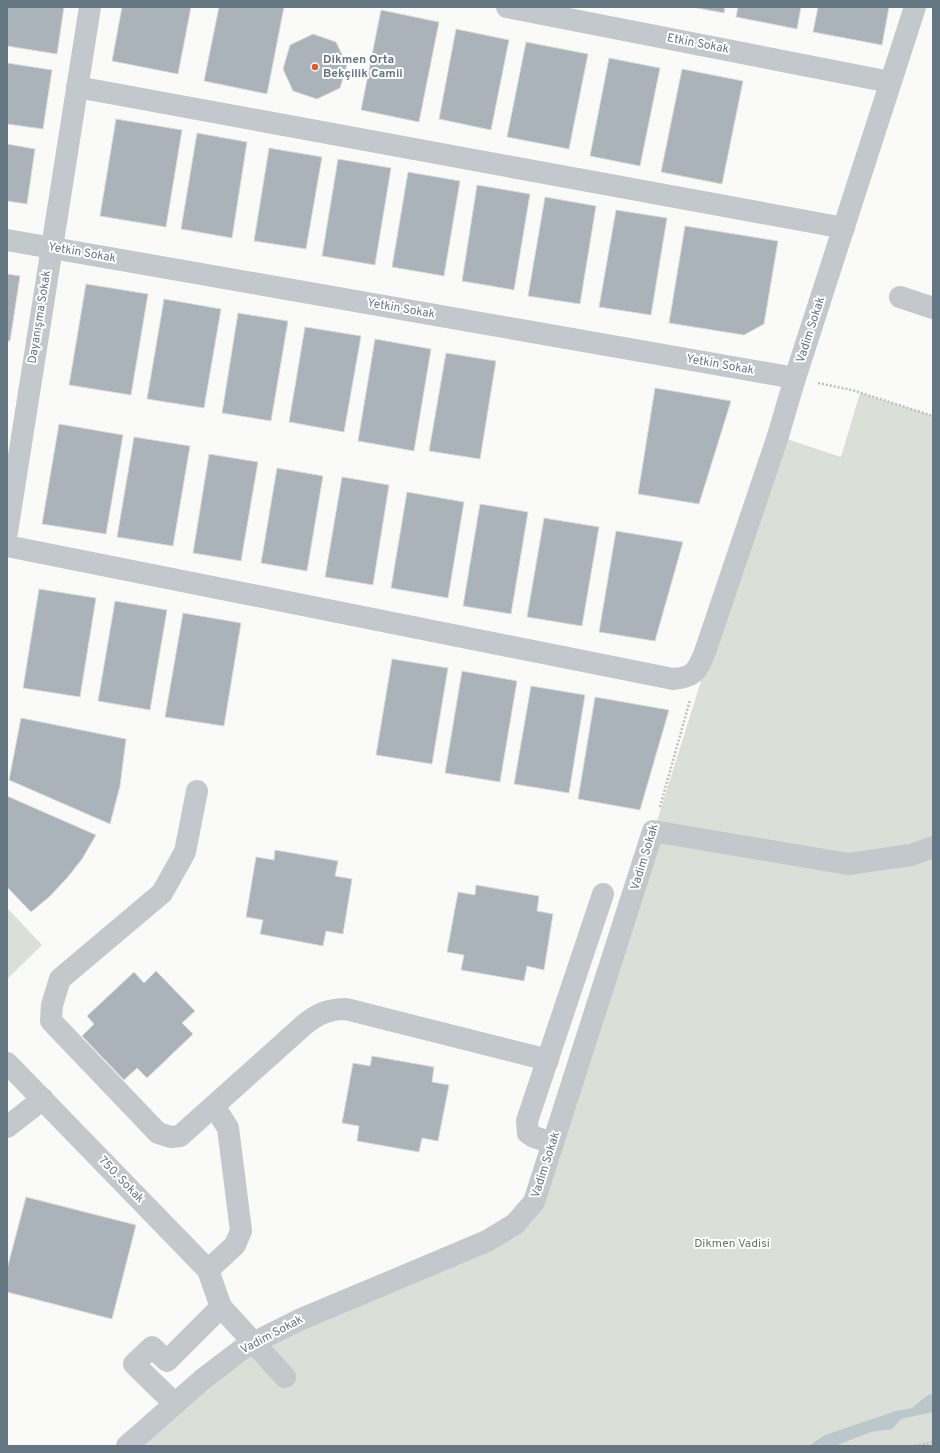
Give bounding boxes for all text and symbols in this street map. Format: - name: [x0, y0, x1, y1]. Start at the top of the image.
- street label: Etkin Sokak: [666, 30, 730, 58]
- place label: Dikmen Orta Bekçilik Camii: [323, 52, 403, 82]
- marker: Dikmen Orta Bekçilik Camii: [310, 62, 320, 72]
- street label: Yetkin Sokak: [47, 239, 117, 267]
- street label: Dayanışma Sokak: [25, 269, 55, 365]
- street label: Yetkin Sokak: [366, 295, 436, 323]
- street label: Vadim Sokak: [793, 295, 829, 365]
- street label: Yetkin Sokak: [685, 351, 755, 379]
- street label: Vadim Sokak: [627, 822, 663, 892]
- street label: Vadim Sokak: [528, 1130, 564, 1200]
- street label: 750. Sokak: [95, 1153, 147, 1207]
- park label: Dikmen Vadisi: [694, 1236, 770, 1252]
- street label: Vadim Sokak: [238, 1312, 306, 1358]

